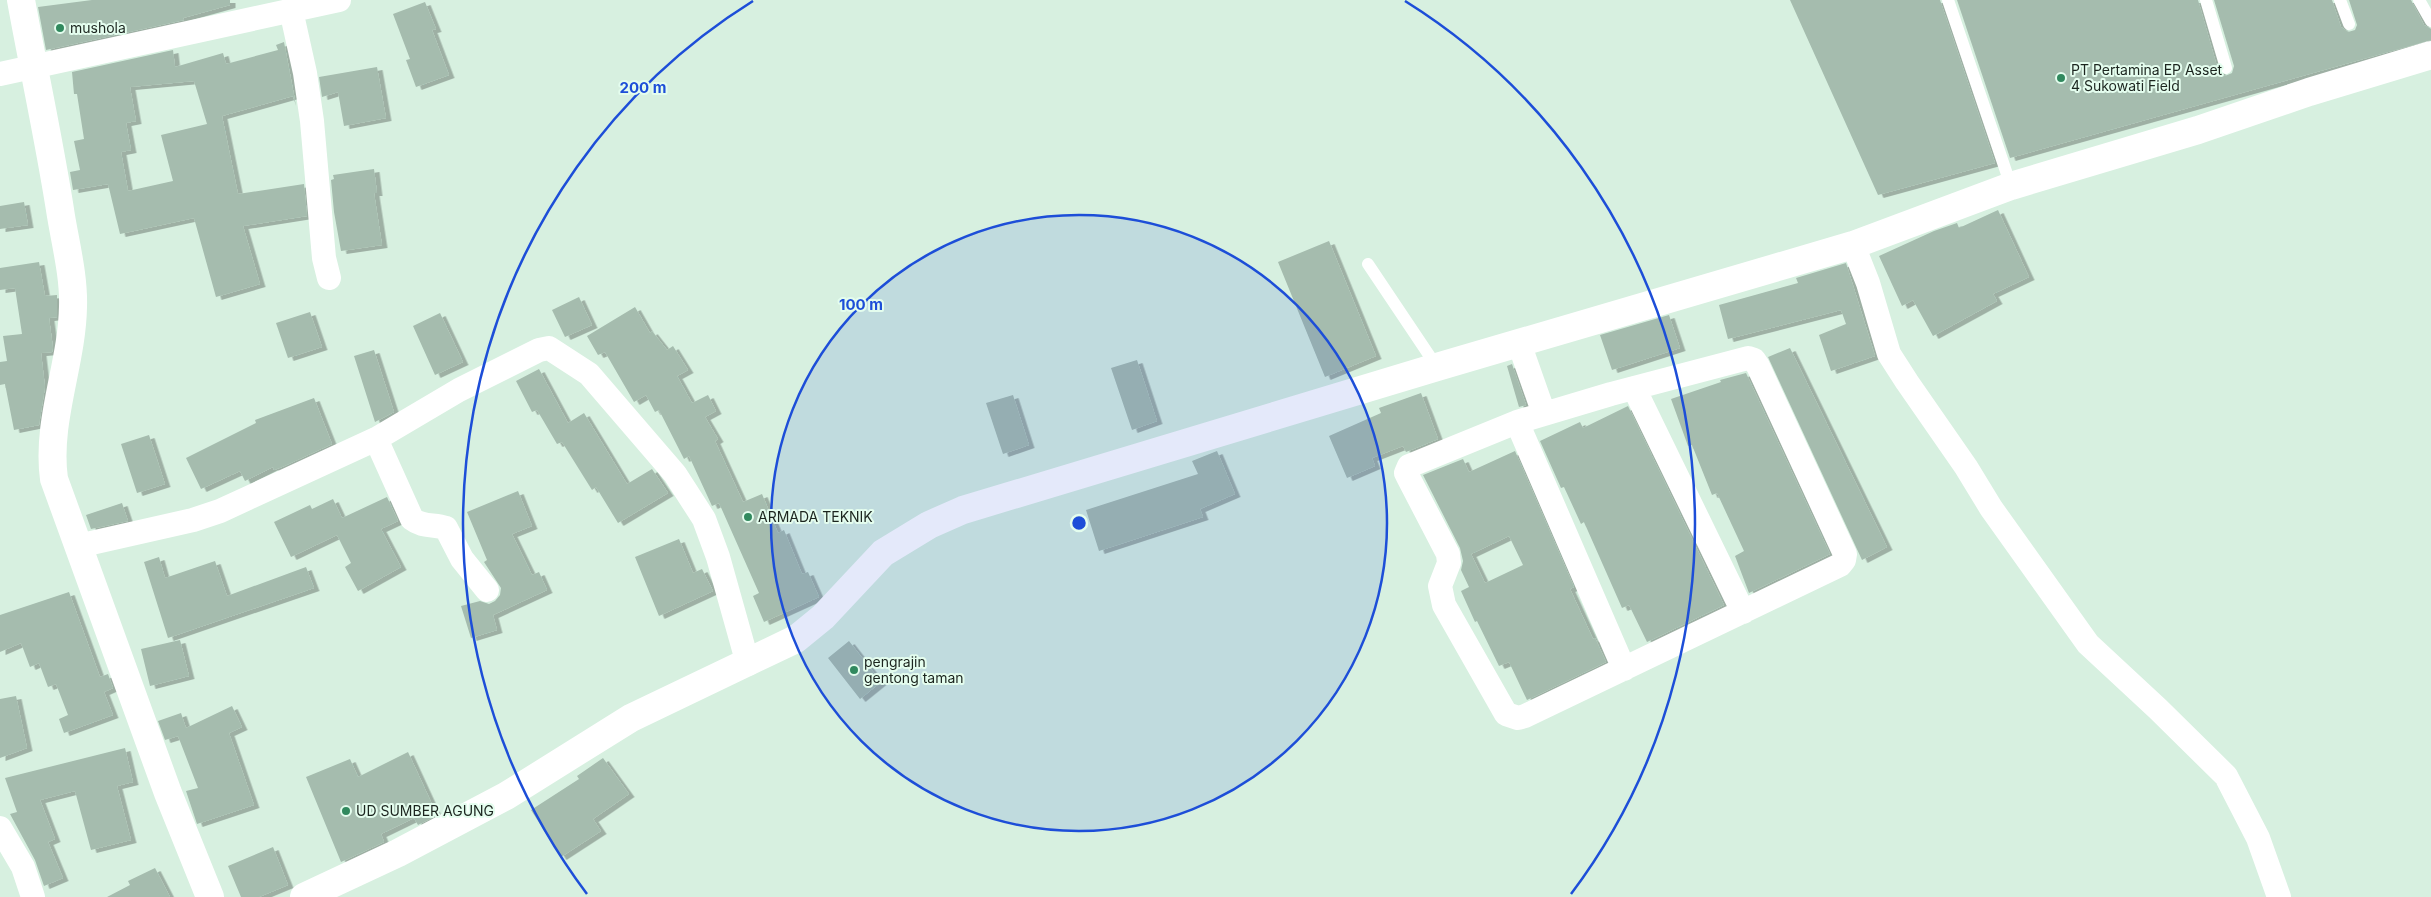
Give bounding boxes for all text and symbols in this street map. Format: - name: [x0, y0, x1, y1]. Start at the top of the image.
- place label: mushola: [70, 19, 126, 36]
- marker: mushola: [54, 22, 66, 34]
- place label: PT Pertamina EP Asset 4 Sukowati Field: [2071, 61, 2223, 94]
- marker: PT Pertamina EP Asset 4 Sukowati Field: [2055, 72, 2067, 84]
- text: 200 m: [620, 78, 666, 97]
- text: 100 m: [839, 295, 883, 314]
- place label: ARMADA TEKNIK: [758, 508, 873, 525]
- marker: ARMADA TEKNIK: [742, 511, 754, 523]
- centre of rings: [1070, 514, 1088, 532]
- place label: pengrajin gentong taman: [864, 653, 964, 686]
- marker: pengrajin gentong taman: [848, 664, 860, 676]
- place label: UD SUMBER AGUNG: [356, 802, 494, 819]
- marker: UD SUMBER AGUNG: [340, 805, 352, 817]

